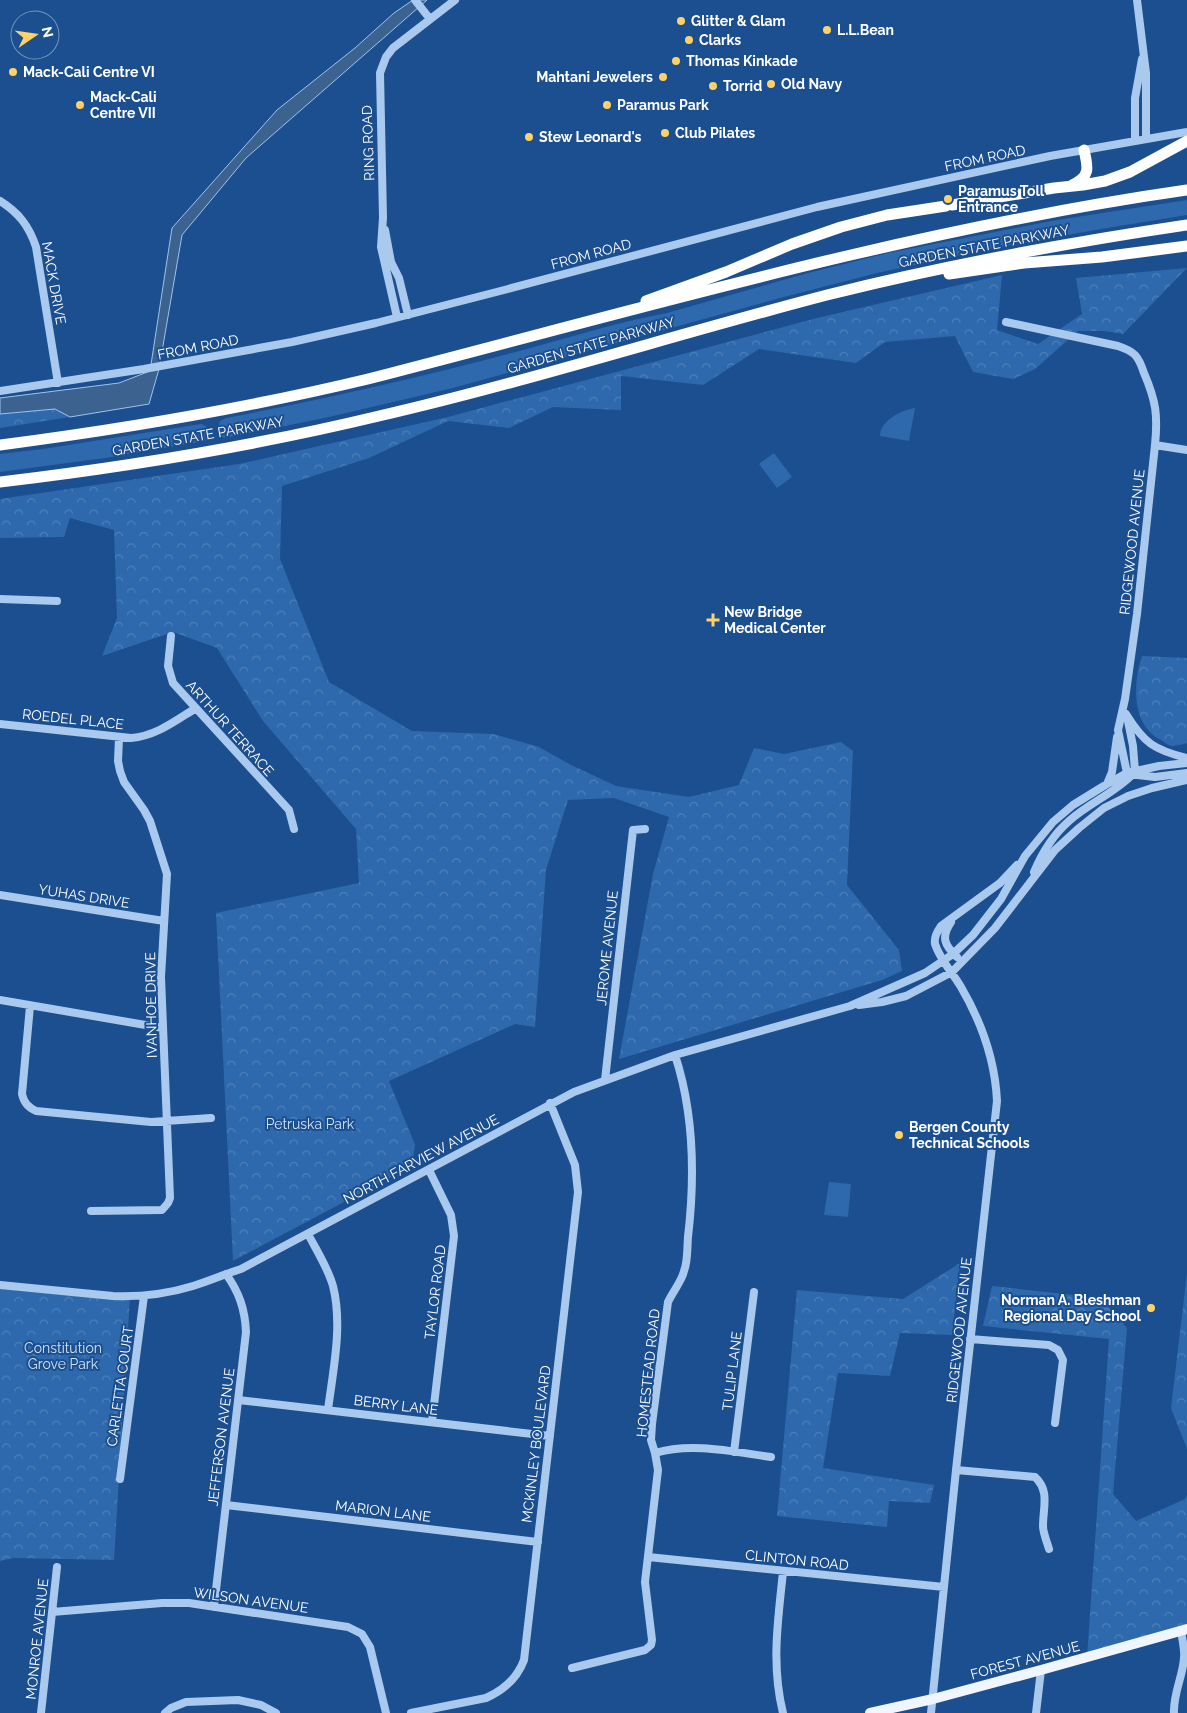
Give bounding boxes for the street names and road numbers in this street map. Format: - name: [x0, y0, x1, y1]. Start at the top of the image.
- street label: RING ROAD: [359, 105, 377, 181]
- street label: FROM ROAD: [943, 142, 1027, 174]
- street label: GARDEN STATE PARKWAY: [897, 222, 1071, 270]
- street label: FROM ROAD: [549, 236, 633, 272]
- street label: MACK DRIVE: [39, 240, 69, 326]
- street label: GARDEN STATE PARKWAY: [505, 313, 677, 377]
- street label: FROM ROAD: [156, 331, 240, 363]
- street label: GARDEN STATE PARKWAY: [111, 413, 285, 459]
- street label: RIDGEWOOD AVENUE: [1116, 468, 1148, 616]
- street label: ARTHUR TERRACE: [183, 677, 277, 779]
- street label: ROEDEL PLACE: [21, 706, 125, 732]
- street label: YUHAS DRIVE: [37, 881, 131, 911]
- street label: JEROME AVENUE: [593, 890, 621, 1006]
- street label: IVANHOE DRIVE: [142, 952, 160, 1058]
- street label: NORTH FARVIEW AVENUE: [340, 1111, 502, 1207]
- street label: TAYLOR ROAD: [421, 1244, 449, 1340]
- street label: RIDGEWOOD AVENUE: [943, 1256, 975, 1404]
- street label: HOMESTEAD ROAD: [633, 1308, 663, 1438]
- street label: CARLETTA COURT: [104, 1324, 136, 1447]
- street label: TULIP LANE: [719, 1331, 745, 1411]
- street label: MCKINLEY BOULEVARD: [518, 1364, 554, 1524]
- street label: JEFFERSON AVENUE: [205, 1367, 237, 1507]
- street label: BERRY LANE: [353, 1392, 439, 1418]
- street label: MARION LANE: [334, 1497, 432, 1525]
- street label: CLINTON ROAD: [744, 1547, 850, 1573]
- street label: MONROE AVENUE: [23, 1578, 51, 1700]
- street label: WILSON AVENUE: [193, 1584, 309, 1616]
- street label: FOREST AVENUE: [969, 1638, 1081, 1682]

